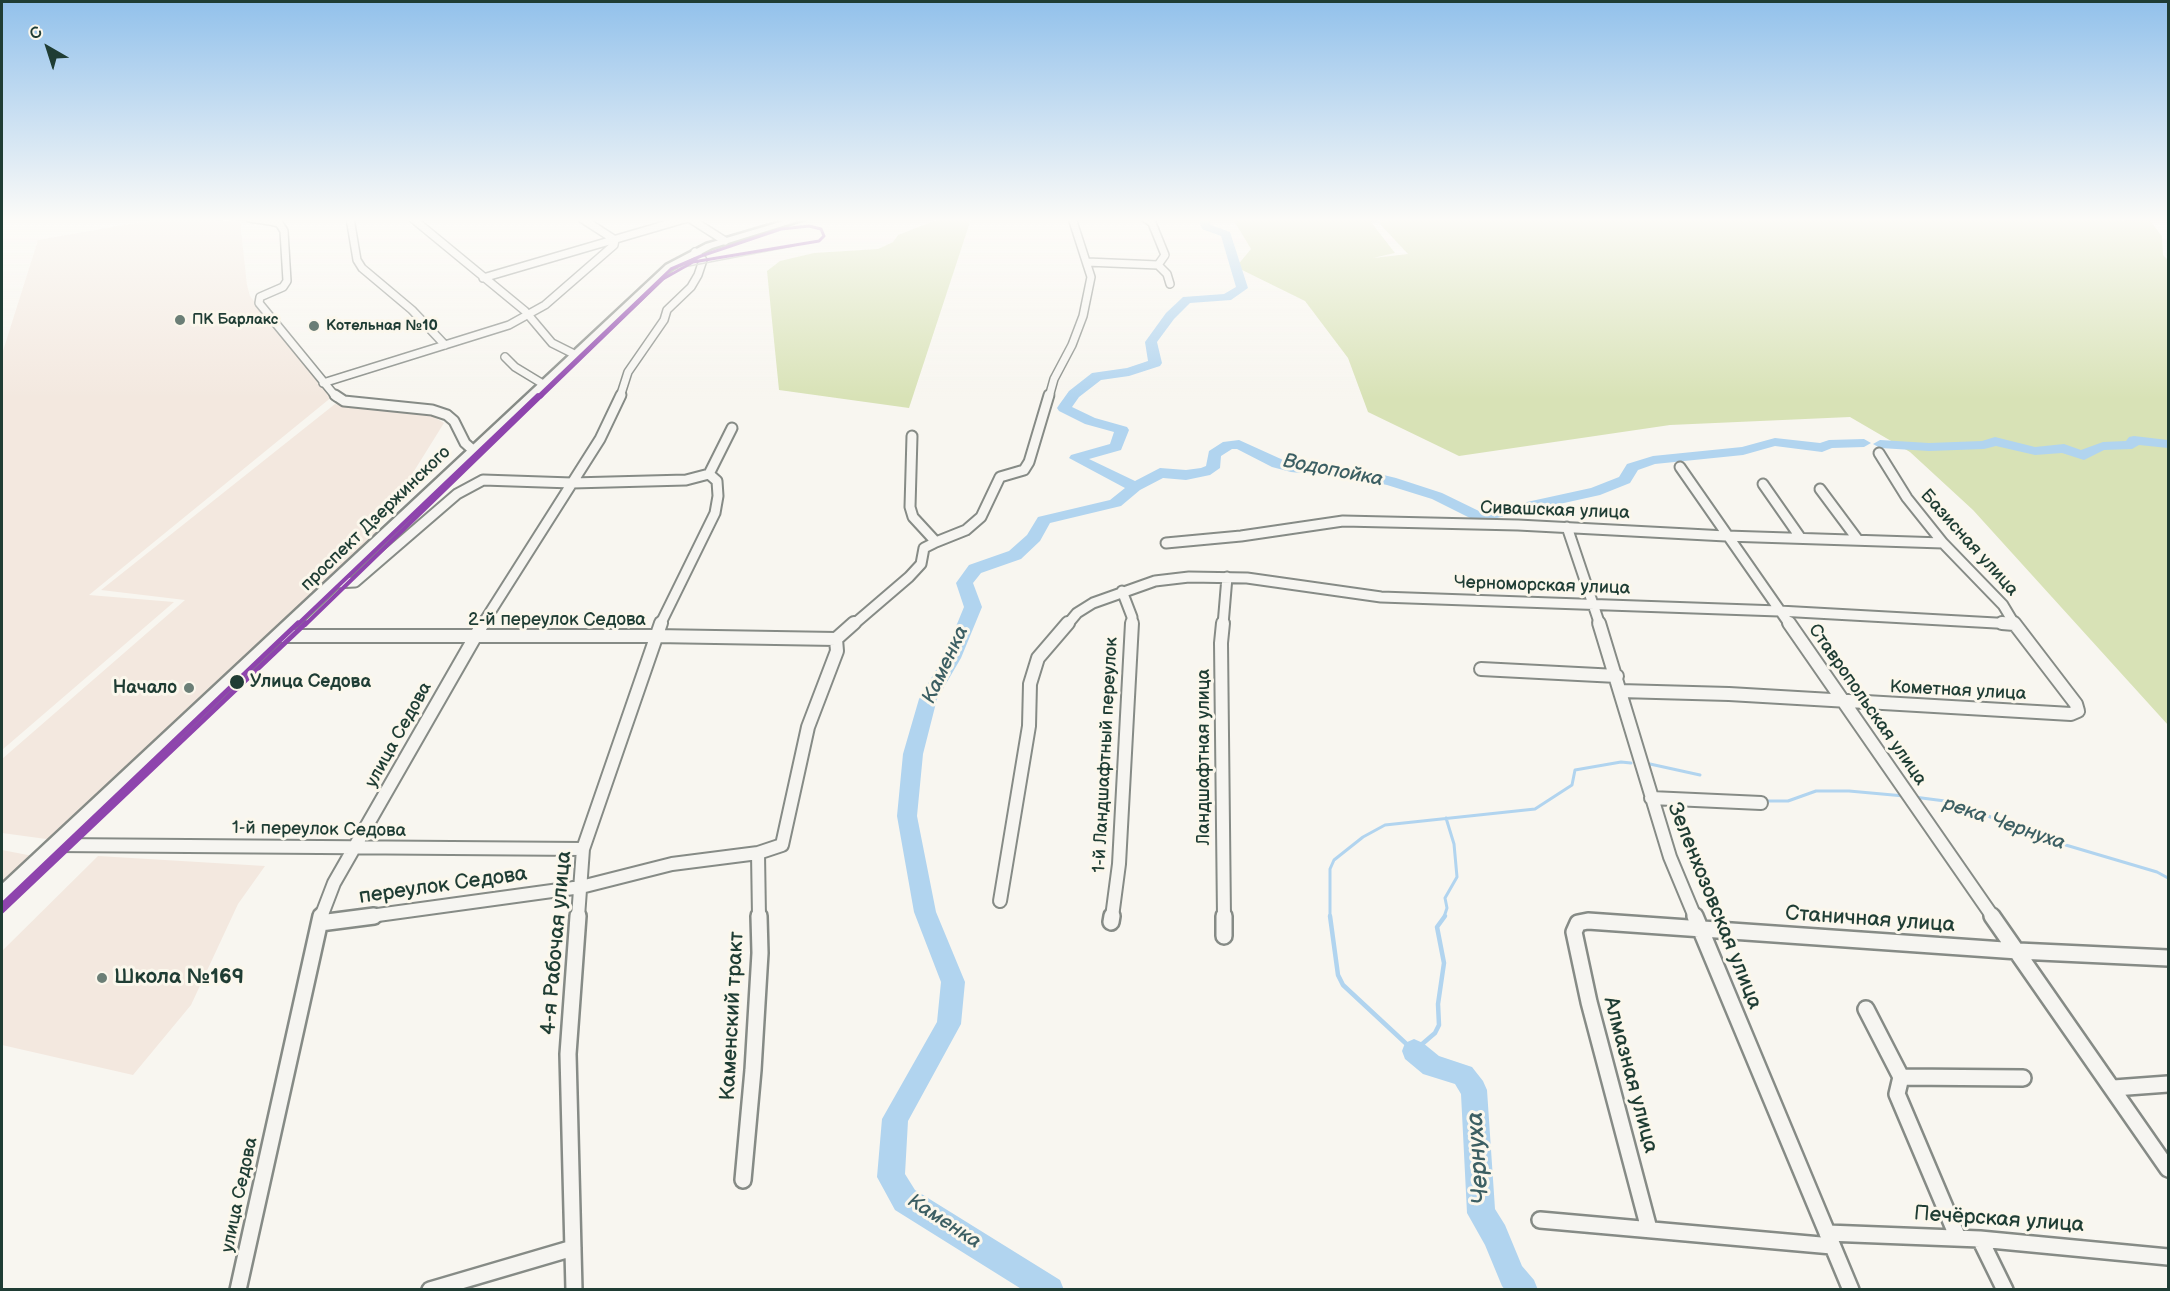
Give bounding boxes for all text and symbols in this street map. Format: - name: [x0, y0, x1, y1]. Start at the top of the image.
- north arrow: [18, 18, 78, 78]
- text: С: [26, 23, 47, 45]
- place label: ПК Барлакс: [192, 311, 278, 329]
- marker: ПК Барлакс: [173, 313, 187, 327]
- place label: Котельная №10: [326, 317, 438, 335]
- marker: Котельная №10: [307, 319, 321, 333]
- street label: проспект Дзержинского: [297, 442, 455, 596]
- water label: Водопойка: [1281, 450, 1385, 492]
- street label: Базисная улица: [1915, 485, 2023, 601]
- street label: Сивашская улица: [1480, 498, 1630, 524]
- street label: Черноморская улица: [1453, 572, 1631, 600]
- street label: 2-й переулок Седова: [468, 609, 646, 631]
- street label: Ставропольская улица: [1803, 620, 1931, 790]
- water label: Каменка: [918, 622, 974, 708]
- street label: 1-й Ландшафтный переулок: [1089, 637, 1123, 873]
- street label: Ландшафтная улица: [1193, 669, 1215, 845]
- place label: Улица Седова: [250, 671, 371, 693]
- marker: Улица Седова: [228, 673, 246, 691]
- place label: Начало: [113, 677, 177, 699]
- street label: Кометная улица: [1889, 677, 2027, 705]
- street label: улица Седова: [361, 678, 437, 792]
- marker: Начало: [182, 681, 196, 695]
- water label: река Чернуха: [1940, 792, 2068, 856]
- street label: Зеленхозовская улица: [1661, 799, 1767, 1013]
- street label: 1-й переулок Седова: [232, 818, 406, 842]
- street label: 4-я Рабочая улица: [536, 850, 578, 1036]
- street label: переулок Седова: [357, 862, 529, 910]
- street label: Станичная улица: [1784, 901, 1956, 939]
- street label: Каменский тракт: [716, 931, 750, 1101]
- place label: Школа №169: [114, 965, 244, 991]
- marker: Школа №169: [95, 971, 109, 985]
- street label: Алмазная улица: [1597, 994, 1663, 1156]
- water label: Чернуха: [1461, 1111, 1497, 1205]
- street label: улица Седова: [217, 1135, 263, 1255]
- water label: Каменка: [903, 1189, 985, 1255]
- street label: Печёрская улица: [1913, 1201, 2085, 1239]

